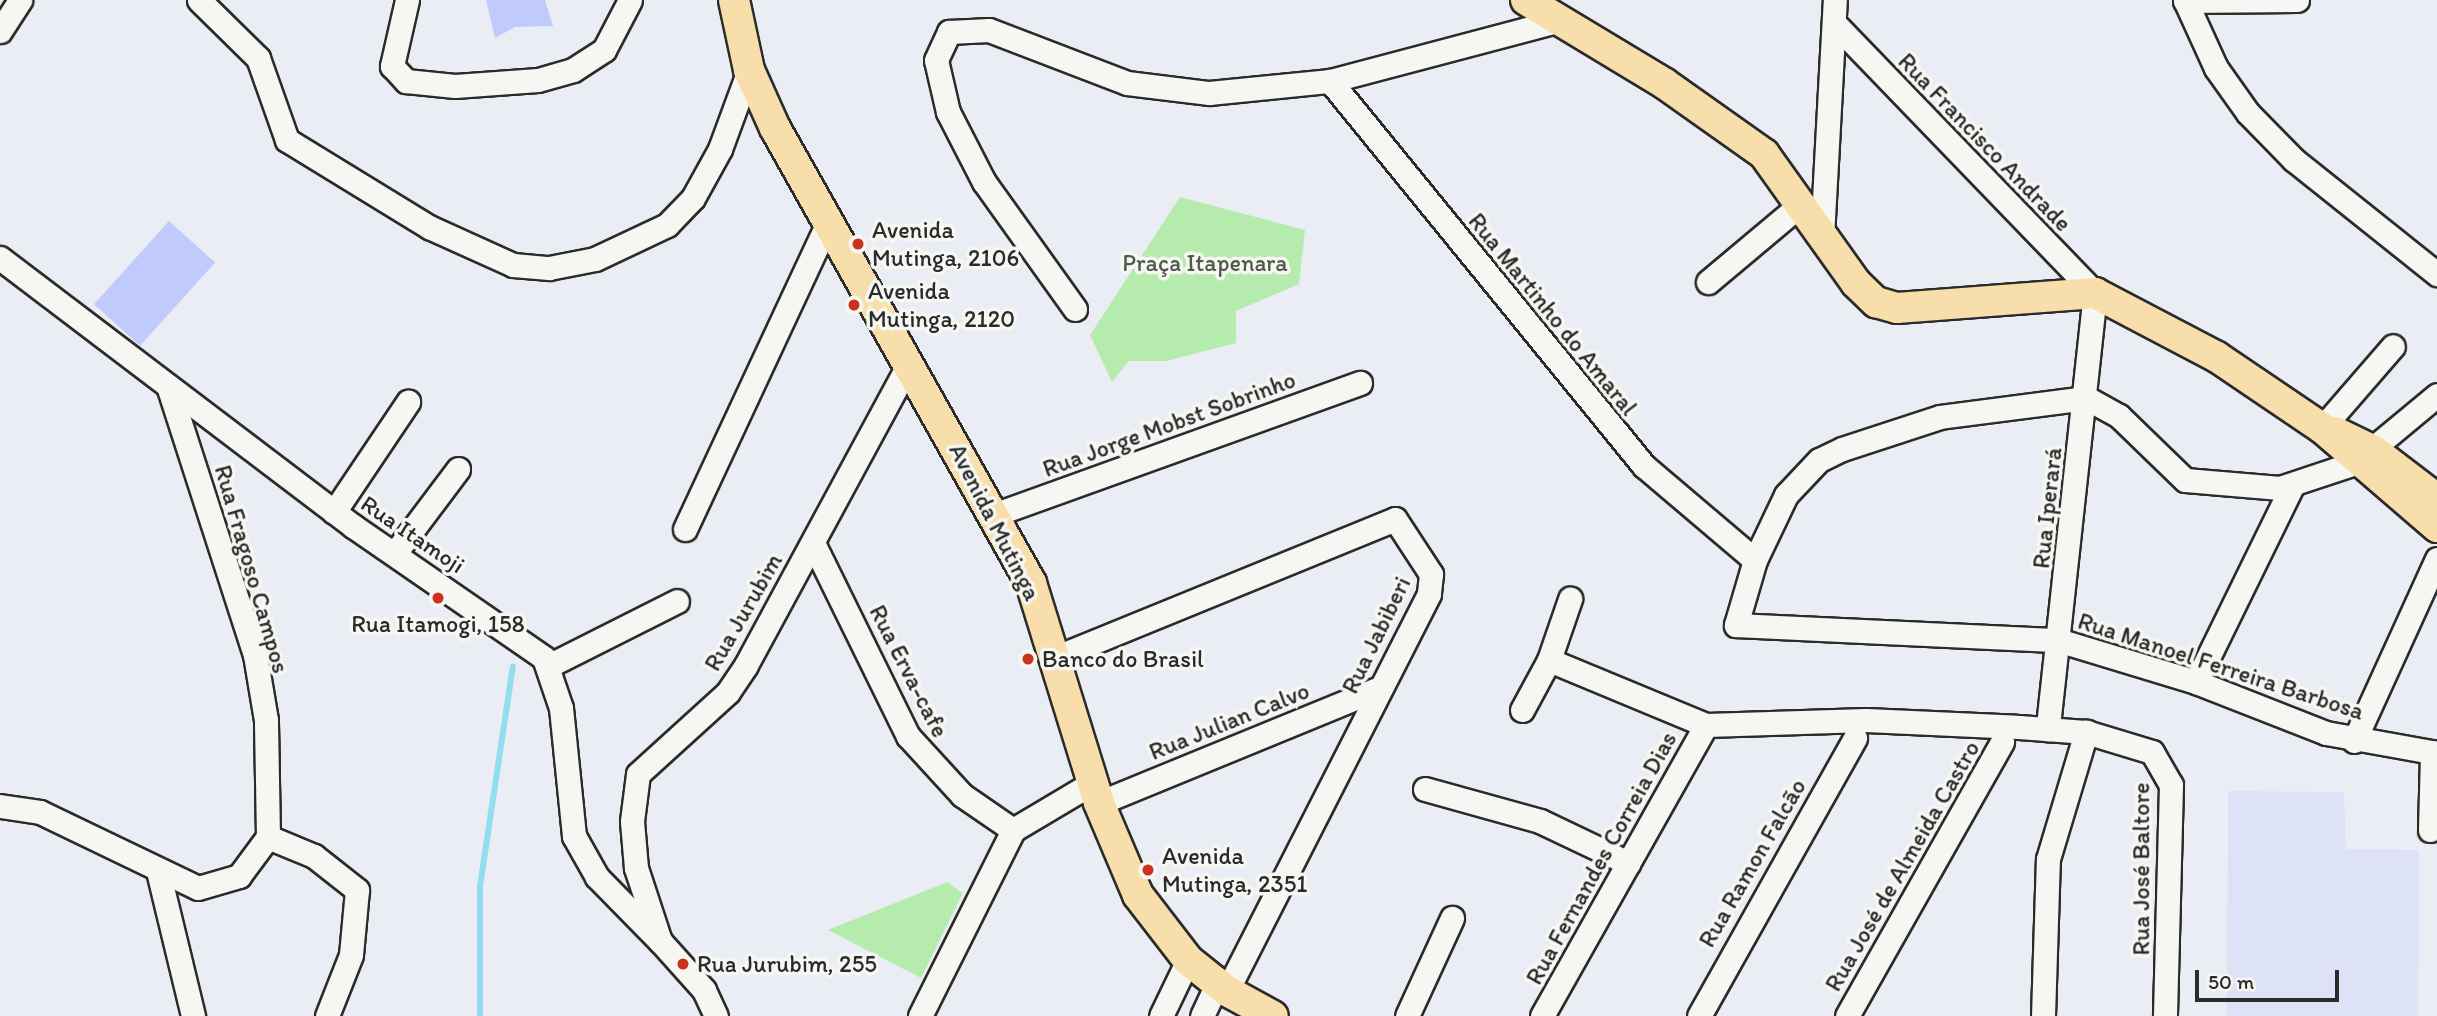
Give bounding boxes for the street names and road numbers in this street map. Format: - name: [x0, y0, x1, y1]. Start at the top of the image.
- street label: Rua Francisco Andrade: [1892, 47, 2078, 237]
- street label: Rua Martinho do Amaral: [1463, 207, 1643, 421]
- street label: Rua Jorge Mobst Sobrinho: [1038, 365, 1300, 483]
- street label: Avenida Mutinga: [943, 439, 1047, 605]
- street label: Rua Iperará: [2026, 446, 2068, 570]
- street label: Rua Fragoso Campos: [209, 462, 295, 676]
- street label: Rua Itamoji: [356, 489, 470, 579]
- street label: Rua Jurubim: [698, 548, 788, 676]
- street label: Rua Jabiberi: [1335, 572, 1417, 698]
- street label: Rua Erva-cafe: [863, 600, 955, 742]
- street label: Rua Manoel Ferreira Barbosa: [2075, 606, 2367, 726]
- street label: Rua Julian Calvo: [1144, 676, 1314, 766]
- street label: Rua Fernandes Correia Dias: [1520, 727, 1682, 989]
- street label: Rua José de Almeida Castro: [1818, 735, 1986, 997]
- street label: Rua Ramon Falcão: [1692, 774, 1812, 952]
- street label: Rua José Baltore: [2127, 782, 2155, 956]

